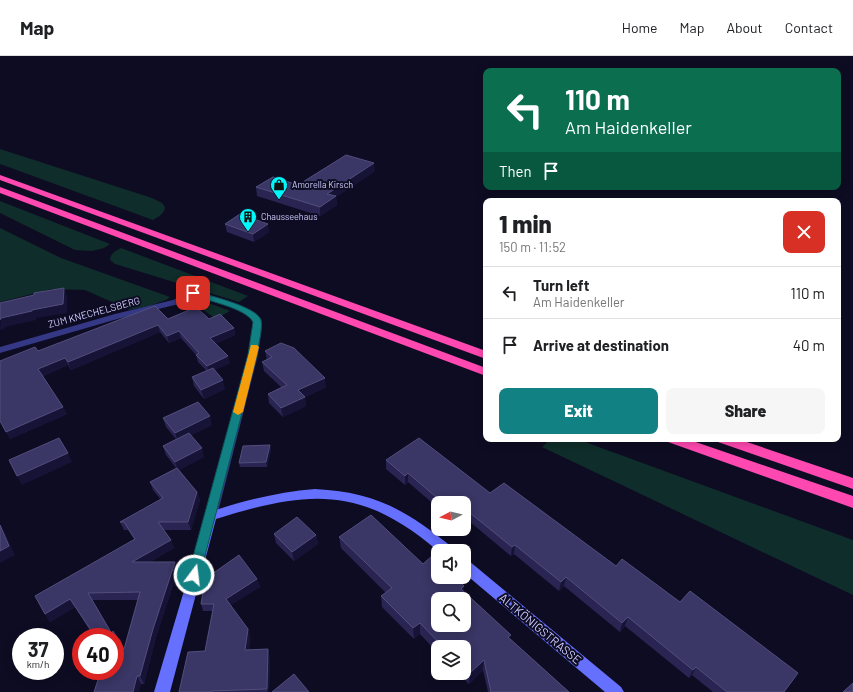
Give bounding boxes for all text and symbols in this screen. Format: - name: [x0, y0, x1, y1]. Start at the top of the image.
- text: Map: [20, 16, 54, 39]
- text: Home: [622, 19, 658, 36]
- text: Map: [680, 19, 704, 36]
- text: About: [726, 19, 763, 36]
- text: Contact: [785, 19, 833, 36]
- text: 110 m: [565, 82, 630, 116]
- icon: left: [499, 84, 551, 136]
- text: Am Haidenkeller: [565, 116, 692, 138]
- icon: arrive: [540, 160, 562, 182]
- text: Then: [499, 162, 532, 180]
- shop icon: Amorella Kirsch: [269, 175, 289, 200]
- place label: Amorella Kirsch: [292, 179, 353, 190]
- building icon: Chausseehaus: [238, 207, 258, 232]
- text: 1 min: [499, 209, 552, 238]
- place label: Chausseehaus: [261, 211, 317, 222]
- button: close: [783, 211, 825, 253]
- text: 150 m · 11:52: [499, 239, 566, 255]
- pin: [176, 276, 210, 310]
- text: Turn left: [533, 276, 589, 294]
- icon: arrive: [182, 282, 204, 304]
- icon: left: [499, 282, 521, 304]
- text: 110 m: [791, 284, 825, 302]
- street label: ZUM KNECHELSBERG: [47, 294, 141, 330]
- text: Am Haidenkeller: [533, 294, 625, 310]
- icon: arrive: [499, 334, 521, 356]
- text: Arrive at destination: [533, 336, 669, 354]
- text: 40 m: [793, 336, 825, 354]
- button: Exit: [499, 388, 658, 434]
- button: Share: [666, 388, 825, 434]
- north arrow: [431, 496, 471, 536]
- map controls: [431, 496, 471, 680]
- button: sound: [431, 544, 471, 584]
- position arrow: [173, 554, 215, 596]
- street label: ALTKÖNIGSTRASSE: [497, 590, 584, 667]
- button: search: [431, 592, 471, 632]
- speed limit sign: 40: [72, 628, 124, 680]
- text: 37: [28, 637, 48, 661]
- button: layers: [431, 640, 471, 680]
- text: km/h: [27, 658, 49, 670]

